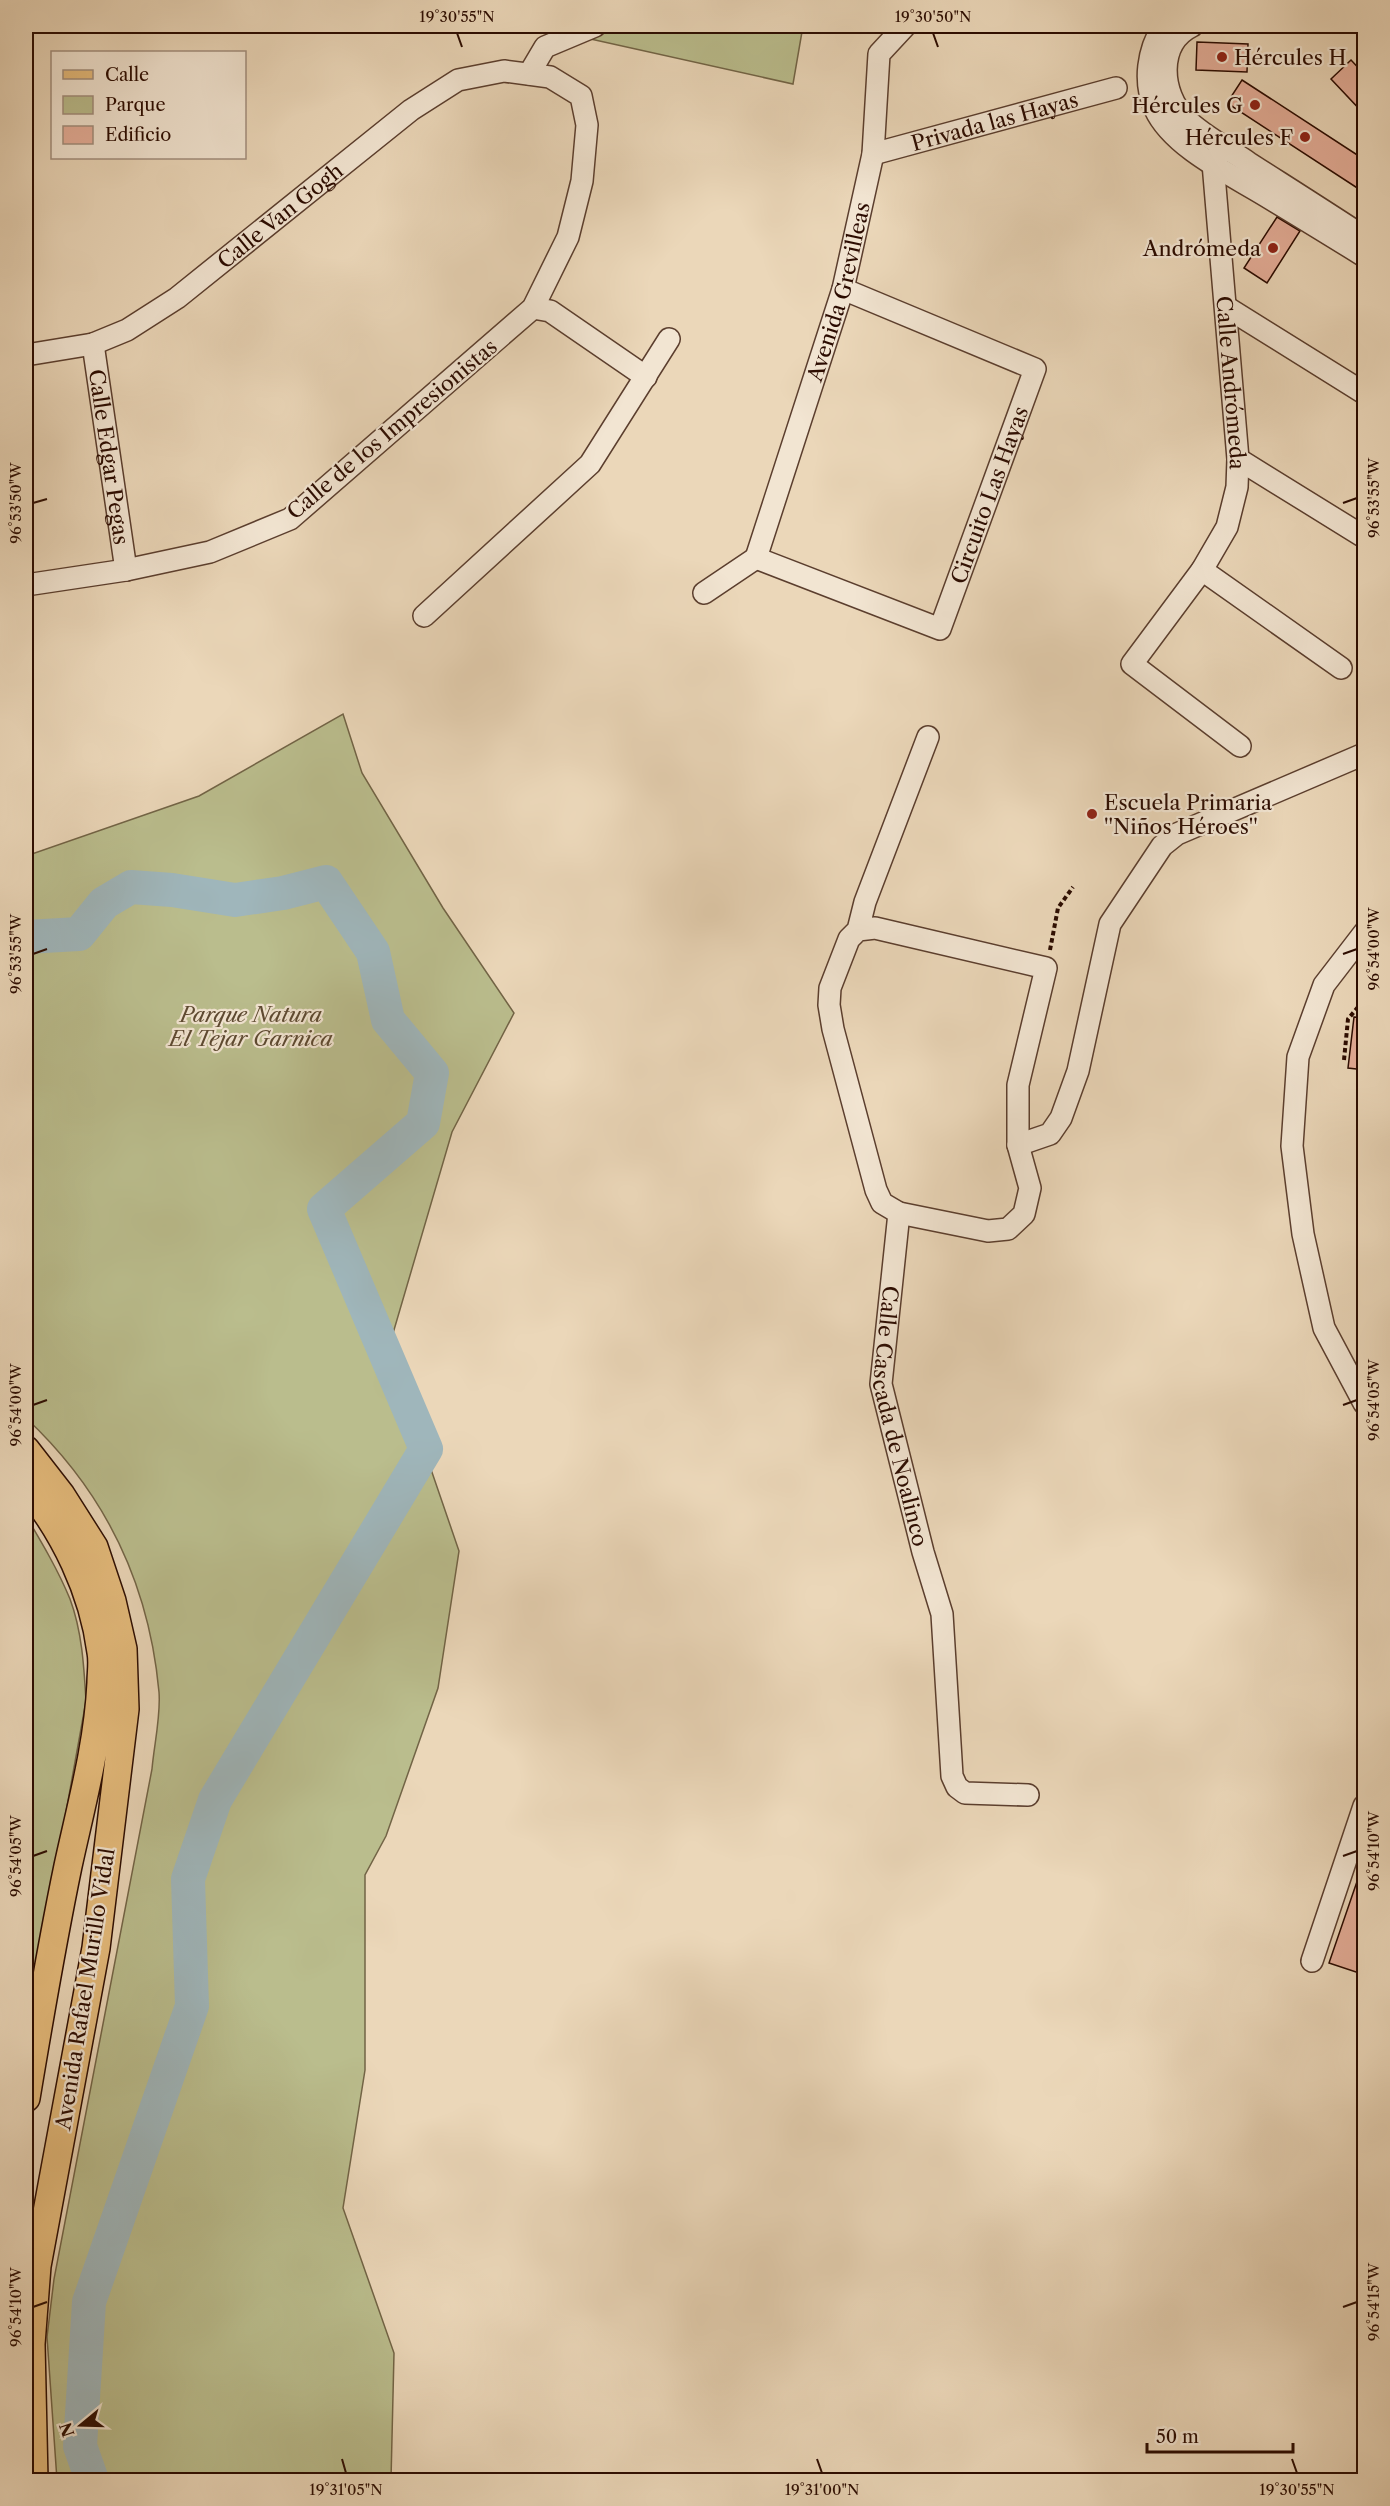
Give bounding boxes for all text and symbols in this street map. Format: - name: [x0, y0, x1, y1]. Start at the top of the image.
- text: 19°30'55"N: [419, 7, 495, 26]
- text: 19°30'50"N: [895, 7, 971, 26]
- place label: Hércules H: [1234, 45, 1347, 70]
- marker: Hércules H: [1215, 50, 1229, 64]
- legend: [51, 51, 246, 159]
- text: Calle: [105, 64, 149, 86]
- street label: Privada las Hayas: [908, 86, 1081, 156]
- place label: Hércules G: [1132, 93, 1243, 118]
- text: Parque: [105, 94, 166, 116]
- marker: Hércules G: [1248, 98, 1262, 112]
- text: Edificio: [105, 124, 171, 146]
- place label: Hércules F: [1185, 125, 1293, 150]
- marker: Hércules F: [1298, 130, 1312, 144]
- street label: Calle Van Gogh: [212, 158, 348, 273]
- street label: Avenida Grevilleas: [801, 200, 874, 385]
- place label: Andrómeda: [1142, 236, 1262, 261]
- marker: Andrómeda: [1266, 241, 1280, 255]
- street label: Calle Andrómeda: [1212, 295, 1251, 471]
- street label: Calle de los Impresionistas: [282, 334, 502, 524]
- street label: Calle Edgar Pegas: [84, 367, 135, 546]
- street label: Circuito Las Hayas: [945, 403, 1033, 587]
- text: 96°53'55"W: [1364, 457, 1383, 538]
- text: 96°53'50"W: [6, 462, 25, 544]
- place label: Escuela Primaria ''Niños Héroes'': [1104, 790, 1273, 839]
- marker: Escuela Primaria ''Niños Héroes'': [1085, 807, 1099, 821]
- text: 96°54'00"W: [1364, 907, 1383, 991]
- text: 96°53'55"W: [6, 913, 25, 994]
- park label: Parque Natura El Tejar Garnica: [167, 1002, 333, 1051]
- street label: Calle Cascada de Noalinco: [868, 1284, 934, 1549]
- text: 96°54'05"W: [1364, 1359, 1383, 1441]
- text: 96°54'00"W: [6, 1363, 25, 1447]
- text: 96°54'10"W: [1364, 1810, 1383, 1891]
- text: 96°54'05"W: [6, 1815, 25, 1897]
- street label: Avenida Rafael Murillo Vidal: [50, 1846, 120, 2133]
- text: 96°54'15"W: [1364, 2262, 1383, 2341]
- text: 96°54'10"W: [6, 2266, 25, 2347]
- north arrow: [51, 2395, 111, 2455]
- scale bar: [1147, 2416, 1292, 2454]
- text: N: [55, 2420, 79, 2440]
- text: 50 m: [1156, 2426, 1199, 2448]
- text: 19°31'05"N: [309, 2480, 383, 2499]
- text: 19°31'00"N: [785, 2480, 859, 2499]
- text: 19°30'55"N: [1259, 2480, 1335, 2499]

